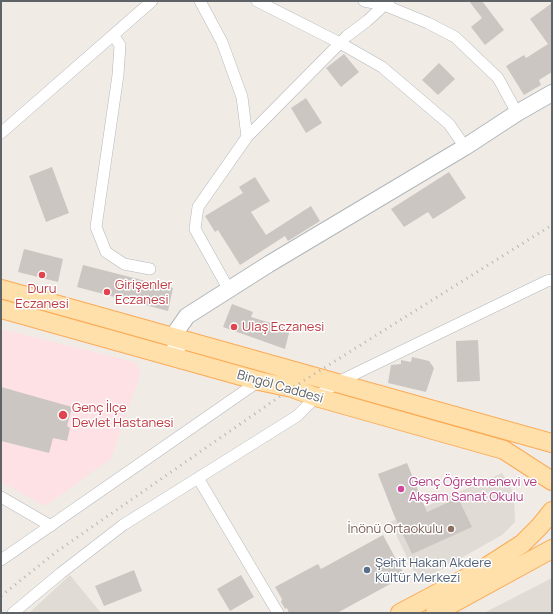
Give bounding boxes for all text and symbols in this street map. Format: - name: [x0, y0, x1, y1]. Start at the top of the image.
- marker: Duru Eczanesi: [37, 270, 47, 280]
- place label: Girişenler Eczanesi: [115, 277, 172, 308]
- place label: Duru Eczanesi: [15, 281, 69, 312]
- marker: Girişenler Eczanesi: [102, 287, 112, 297]
- place label: Ulaş Eczanesi: [242, 319, 324, 335]
- marker: Ulaş Eczanesi: [229, 322, 239, 332]
- street label: Bingöl Caddesi: [235, 367, 325, 407]
- place label: Genç İlçe Devlet Hastanesi: [72, 400, 174, 431]
- marker: Genç İlçe Devlet Hastanesi: [57, 409, 69, 421]
- place label: Genç Öğretmenevi ve Akşam Sanat Okulu: [409, 474, 537, 505]
- marker: Genç Öğretmenevi ve Akşam Sanat Okulu: [396, 484, 406, 494]
- place label: İnönü Ortaokulu: [347, 521, 443, 537]
- marker: İnönü Ortaokulu: [446, 524, 456, 534]
- place label: Şehit Hakan Akdere Kültür Merkezi: [375, 555, 491, 586]
- marker: Şehit Hakan Akdere Kültür Merkezi: [362, 565, 372, 575]

